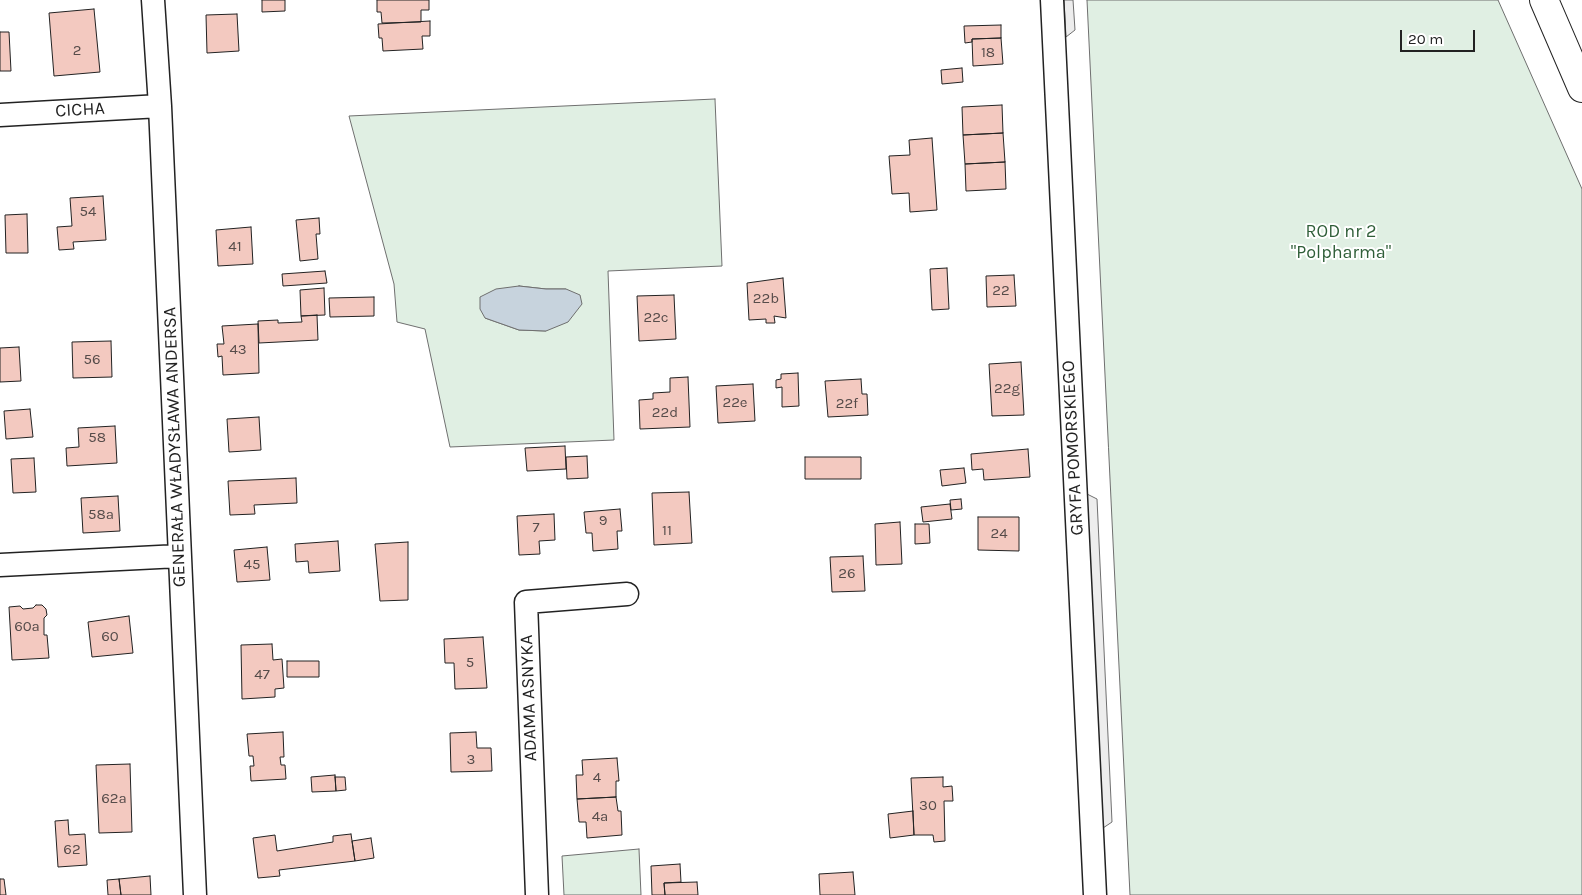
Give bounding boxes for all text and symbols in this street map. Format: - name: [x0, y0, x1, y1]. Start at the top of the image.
- scale bar: [1402, 20, 1477, 52]
- text: 20 m: [1408, 30, 1443, 48]
- house number: 2: [73, 42, 81, 60]
- house number: 18: [981, 44, 995, 62]
- street label: CICHA: [55, 98, 105, 122]
- house number: 54: [80, 203, 96, 221]
- park label: ROD nr 2 "Polpharma": [1291, 221, 1391, 264]
- house number: 41: [228, 238, 242, 256]
- house number: 22: [992, 282, 1010, 300]
- house number: 22b: [753, 290, 779, 308]
- street label: GENERAŁA WŁADYSŁAWA ANDERSA: [159, 307, 191, 587]
- house number: 22c: [643, 309, 669, 327]
- house number: 43: [229, 341, 247, 359]
- house number: 56: [83, 351, 101, 369]
- street label: GRYFA POMORSKIEGO: [1058, 360, 1088, 536]
- house number: 22g: [994, 380, 1020, 398]
- house number: 22e: [722, 394, 748, 412]
- house number: 22f: [836, 395, 858, 413]
- house number: 22d: [652, 404, 678, 422]
- house number: 58: [88, 429, 106, 447]
- house number: 58a: [88, 506, 114, 524]
- house number: 9: [599, 512, 607, 530]
- house number: 7: [532, 519, 540, 537]
- house number: 11: [662, 522, 672, 540]
- house number: 24: [990, 525, 1008, 543]
- house number: 45: [244, 556, 260, 574]
- house number: 26: [838, 565, 856, 583]
- house number: 60a: [14, 618, 40, 636]
- house number: 60: [101, 628, 119, 646]
- street label: ADAMA ASNYKA: [516, 634, 542, 762]
- house number: 5: [466, 654, 474, 672]
- house number: 47: [254, 666, 270, 684]
- house number: 3: [467, 751, 475, 769]
- house number: 4: [593, 769, 601, 787]
- house number: 62a: [101, 790, 127, 808]
- house number: 30: [919, 797, 937, 815]
- house number: 4a: [592, 808, 608, 826]
- house number: 62: [63, 841, 81, 859]

